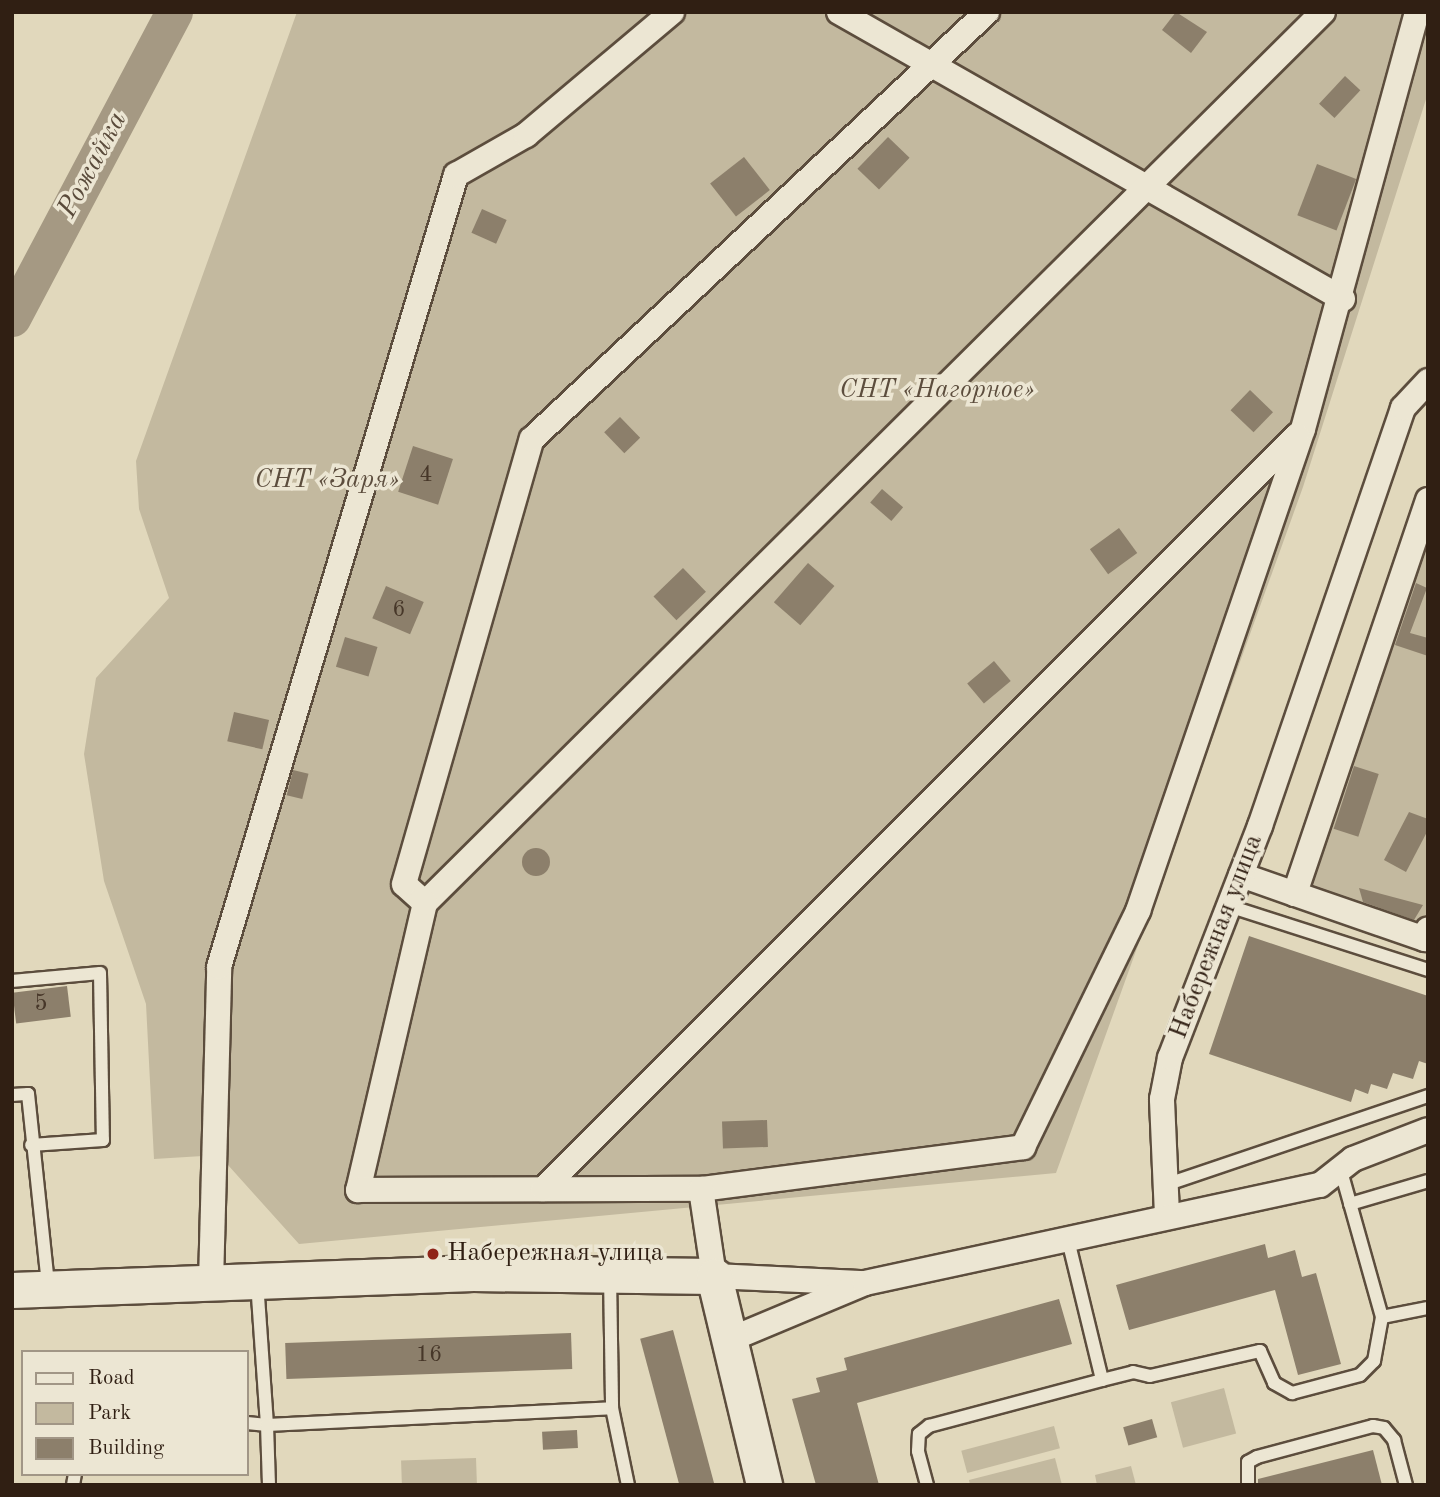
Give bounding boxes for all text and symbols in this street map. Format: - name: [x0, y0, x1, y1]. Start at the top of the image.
- water label: Рожайка: [51, 106, 135, 224]
- park label: СНТ «Нагорное»: [839, 375, 1035, 407]
- house number: 4: [419, 461, 433, 489]
- park label: СНТ «Заря»: [254, 465, 400, 497]
- house number: 6: [392, 596, 406, 624]
- street label: Набережная улица: [1164, 830, 1270, 1044]
- house number: 5: [34, 990, 48, 1018]
- place label: Набережная улица: [447, 1238, 664, 1270]
- marker: Набережная улица: [425, 1246, 441, 1262]
- house number: 16: [416, 1341, 442, 1369]
- legend: [21, 1350, 248, 1476]
- text: Road: [88, 1368, 135, 1389]
- text: Park: [88, 1403, 131, 1424]
- text: Building: [88, 1438, 164, 1459]

